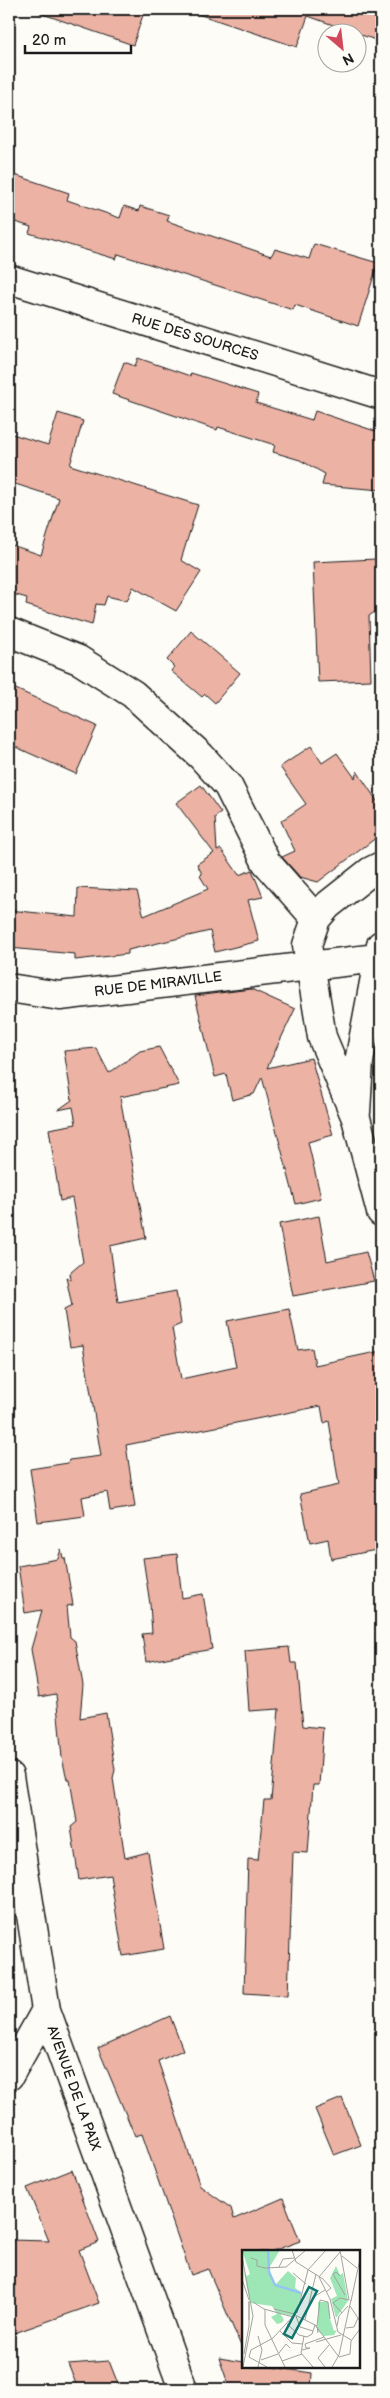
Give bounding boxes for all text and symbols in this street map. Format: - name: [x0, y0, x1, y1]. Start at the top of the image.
- scale bar: [25, 22, 131, 54]
- north arrow: [318, 22, 368, 72]
- text: 20 m: [32, 31, 66, 50]
- text: N: [339, 49, 357, 69]
- street label: RUE DES SOURCES: [130, 310, 260, 364]
- street label: RUE DE MIRAVILLE: [93, 968, 223, 1000]
- street label: AVENUE DE LA PAIX: [44, 2023, 104, 2153]
- inset map: [242, 2250, 360, 2368]

